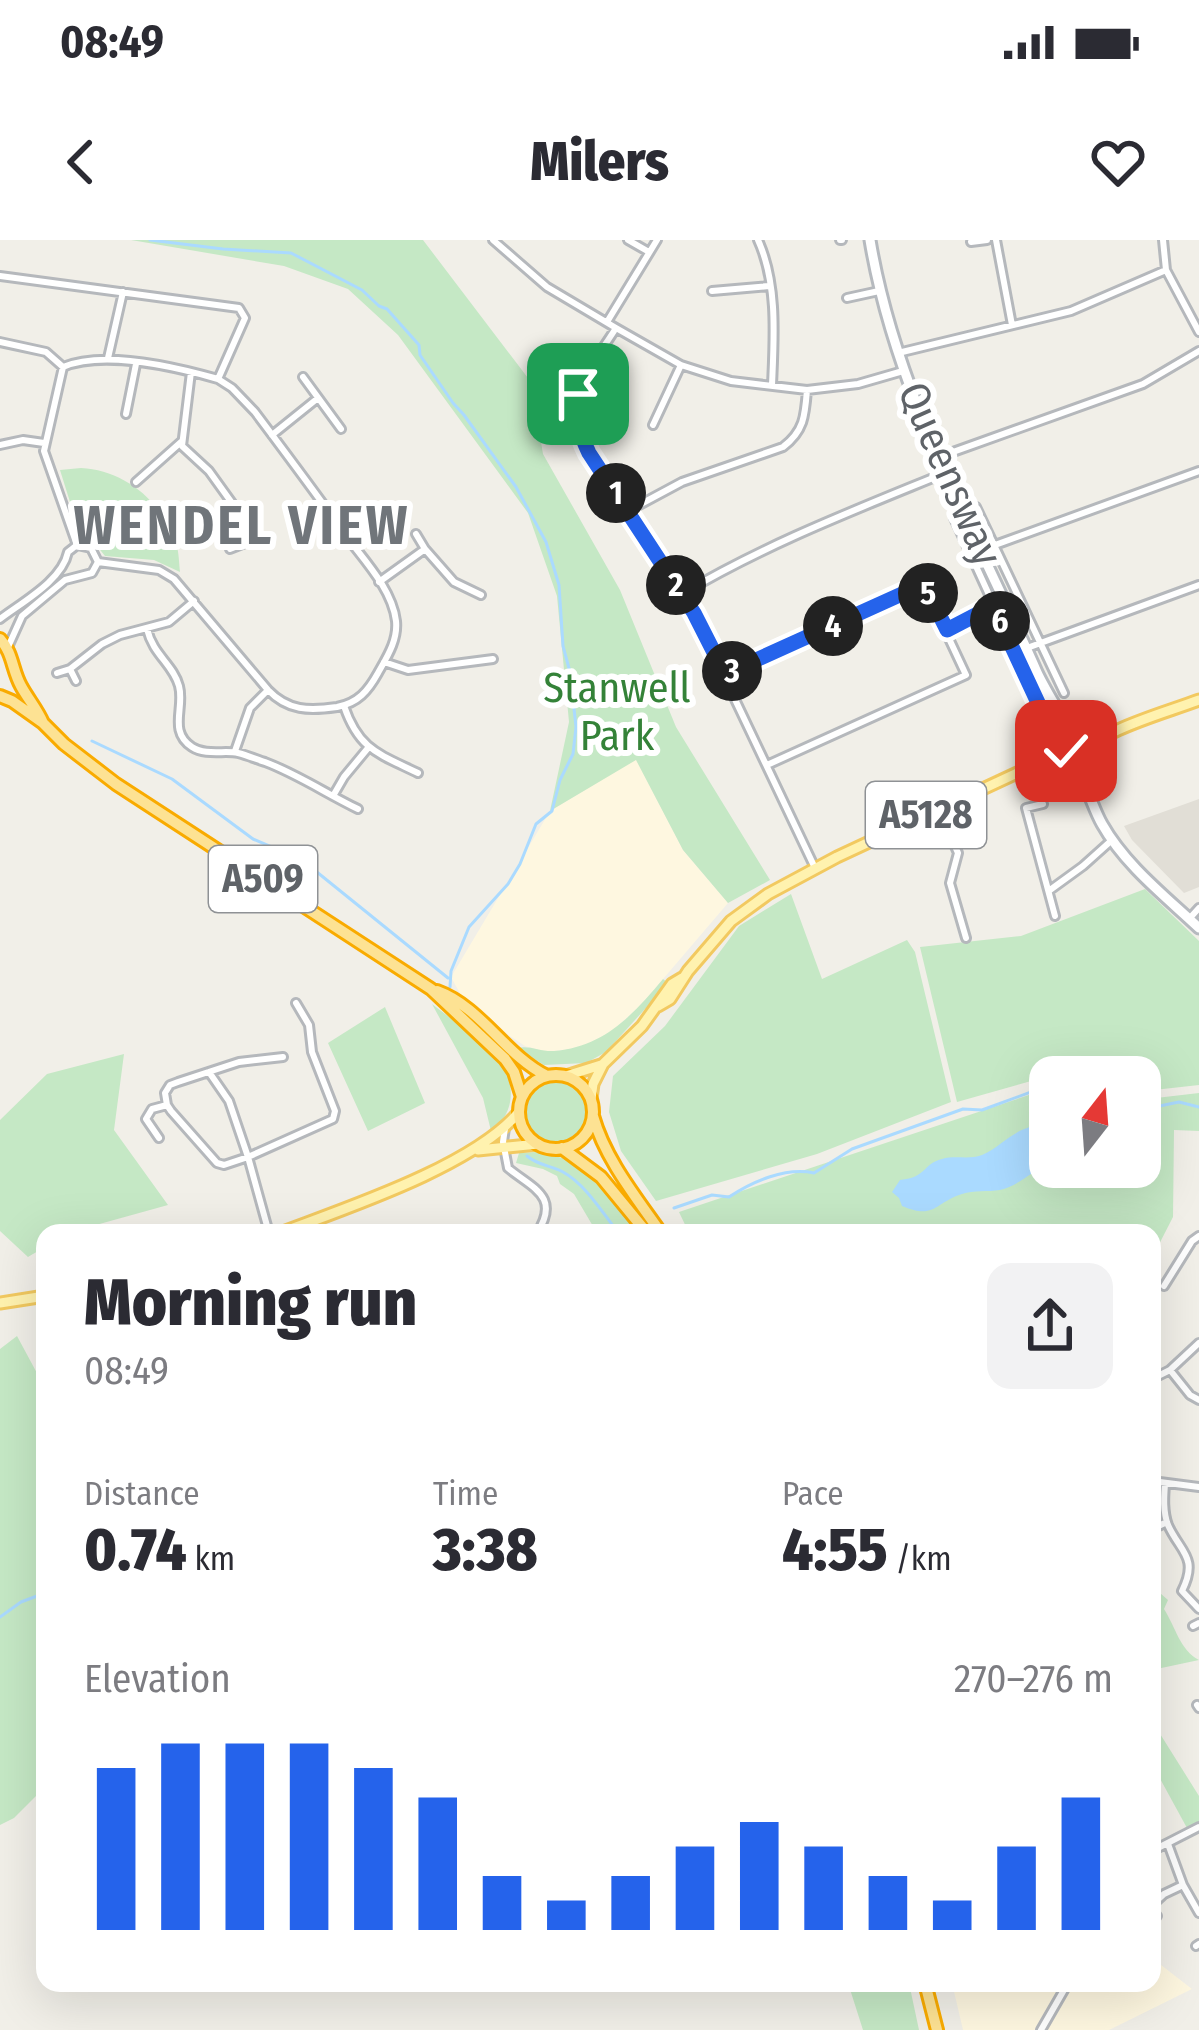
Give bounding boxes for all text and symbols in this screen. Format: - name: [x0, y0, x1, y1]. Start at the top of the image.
- text: 08:49: [60, 15, 164, 69]
- icon: back: [48, 129, 114, 195]
- icon: heart: [1085, 129, 1151, 195]
- text: Milers: [530, 130, 669, 194]
- pin: [527, 343, 629, 445]
- icon: arrive: [545, 361, 611, 427]
- street label: Queensway: [887, 375, 1013, 574]
- pin: 1: [586, 463, 646, 523]
- text: 1: [609, 473, 623, 513]
- district label: WENDEL VIEW: [74, 494, 410, 558]
- pin: 2: [646, 555, 706, 615]
- pin: 5: [898, 563, 958, 623]
- text: 2: [668, 565, 684, 605]
- text: 5: [920, 573, 936, 613]
- pin: 6: [970, 591, 1030, 651]
- pin: 4: [803, 596, 863, 656]
- text: 6: [991, 601, 1009, 641]
- text: 4: [825, 606, 841, 646]
- pin: 3: [702, 641, 762, 701]
- text: 3: [724, 651, 740, 691]
- park label: Stanwell Park: [543, 663, 691, 761]
- pin: [1015, 700, 1117, 802]
- icon: check: [1033, 718, 1099, 784]
- road number: A5128: [866, 782, 986, 848]
- road number: A509: [209, 846, 317, 912]
- north arrow: [1029, 1056, 1161, 1188]
- map controls: [1029, 1056, 1161, 1188]
- text: Morning run: [84, 1263, 417, 1342]
- button: share: [987, 1263, 1113, 1389]
- text: 08:49: [84, 1348, 169, 1394]
- text: Distance: [84, 1474, 200, 1514]
- text: Time: [433, 1474, 498, 1514]
- text: Pace: [782, 1474, 844, 1514]
- text: 0.74: [84, 1514, 187, 1586]
- text: 3:38: [433, 1514, 538, 1586]
- text: 4:55: [782, 1514, 888, 1586]
- text: km: [187, 1539, 235, 1579]
- text: /km: [888, 1539, 952, 1579]
- text: Elevation: [84, 1656, 231, 1702]
- text: 270–276 m: [954, 1656, 1113, 1702]

